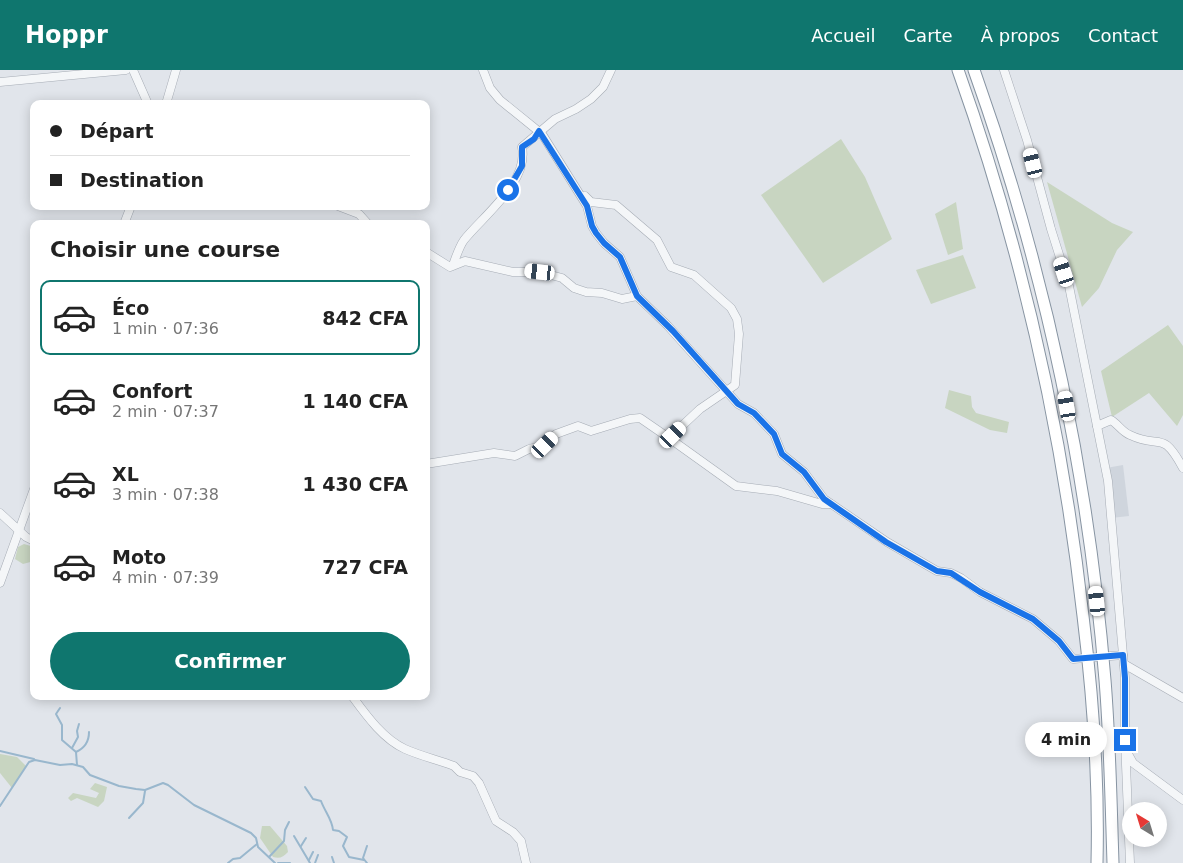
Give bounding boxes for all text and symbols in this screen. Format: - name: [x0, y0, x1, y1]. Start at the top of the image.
- text: Hoppr: [25, 21, 108, 49]
- text: Accueil: [811, 25, 876, 46]
- text: Carte: [904, 25, 953, 46]
- text: À propos: [981, 25, 1060, 46]
- text: Contact: [1088, 25, 1158, 46]
- text: Départ: [80, 120, 154, 142]
- car: [1022, 147, 1043, 179]
- text: Destination: [80, 169, 204, 191]
- route start: [497, 179, 519, 201]
- text: Choisir une course: [50, 237, 280, 262]
- car: [1052, 255, 1075, 289]
- car: [524, 263, 555, 281]
- icon: car: [52, 295, 97, 340]
- text: Éco: [112, 297, 149, 319]
- text: 842 CFA: [322, 307, 408, 329]
- text: 1 min · 07:36: [112, 319, 219, 338]
- icon: car: [52, 378, 97, 423]
- text: Confort: [112, 380, 192, 402]
- text: 1 140 CFA: [302, 390, 408, 412]
- car: [1057, 390, 1076, 422]
- text: 2 min · 07:37: [112, 402, 219, 421]
- car: [656, 419, 689, 451]
- car: [528, 429, 561, 461]
- icon: car: [52, 461, 97, 506]
- text: XL: [112, 463, 139, 485]
- text: 1 430 CFA: [302, 473, 408, 495]
- text: 3 min · 07:38: [112, 485, 219, 504]
- icon: car: [52, 544, 97, 589]
- text: Moto: [112, 546, 166, 568]
- text: 727 CFA: [322, 556, 408, 578]
- text: 4 min · 07:39: [112, 568, 219, 587]
- car: [1087, 585, 1106, 617]
- button: Confirmer: [50, 632, 410, 690]
- callout: 4 min: [1025, 722, 1108, 758]
- route end: [1114, 729, 1136, 751]
- text: 4 min: [1041, 730, 1091, 749]
- north arrow: [1122, 802, 1168, 848]
- map controls: [1122, 802, 1167, 847]

